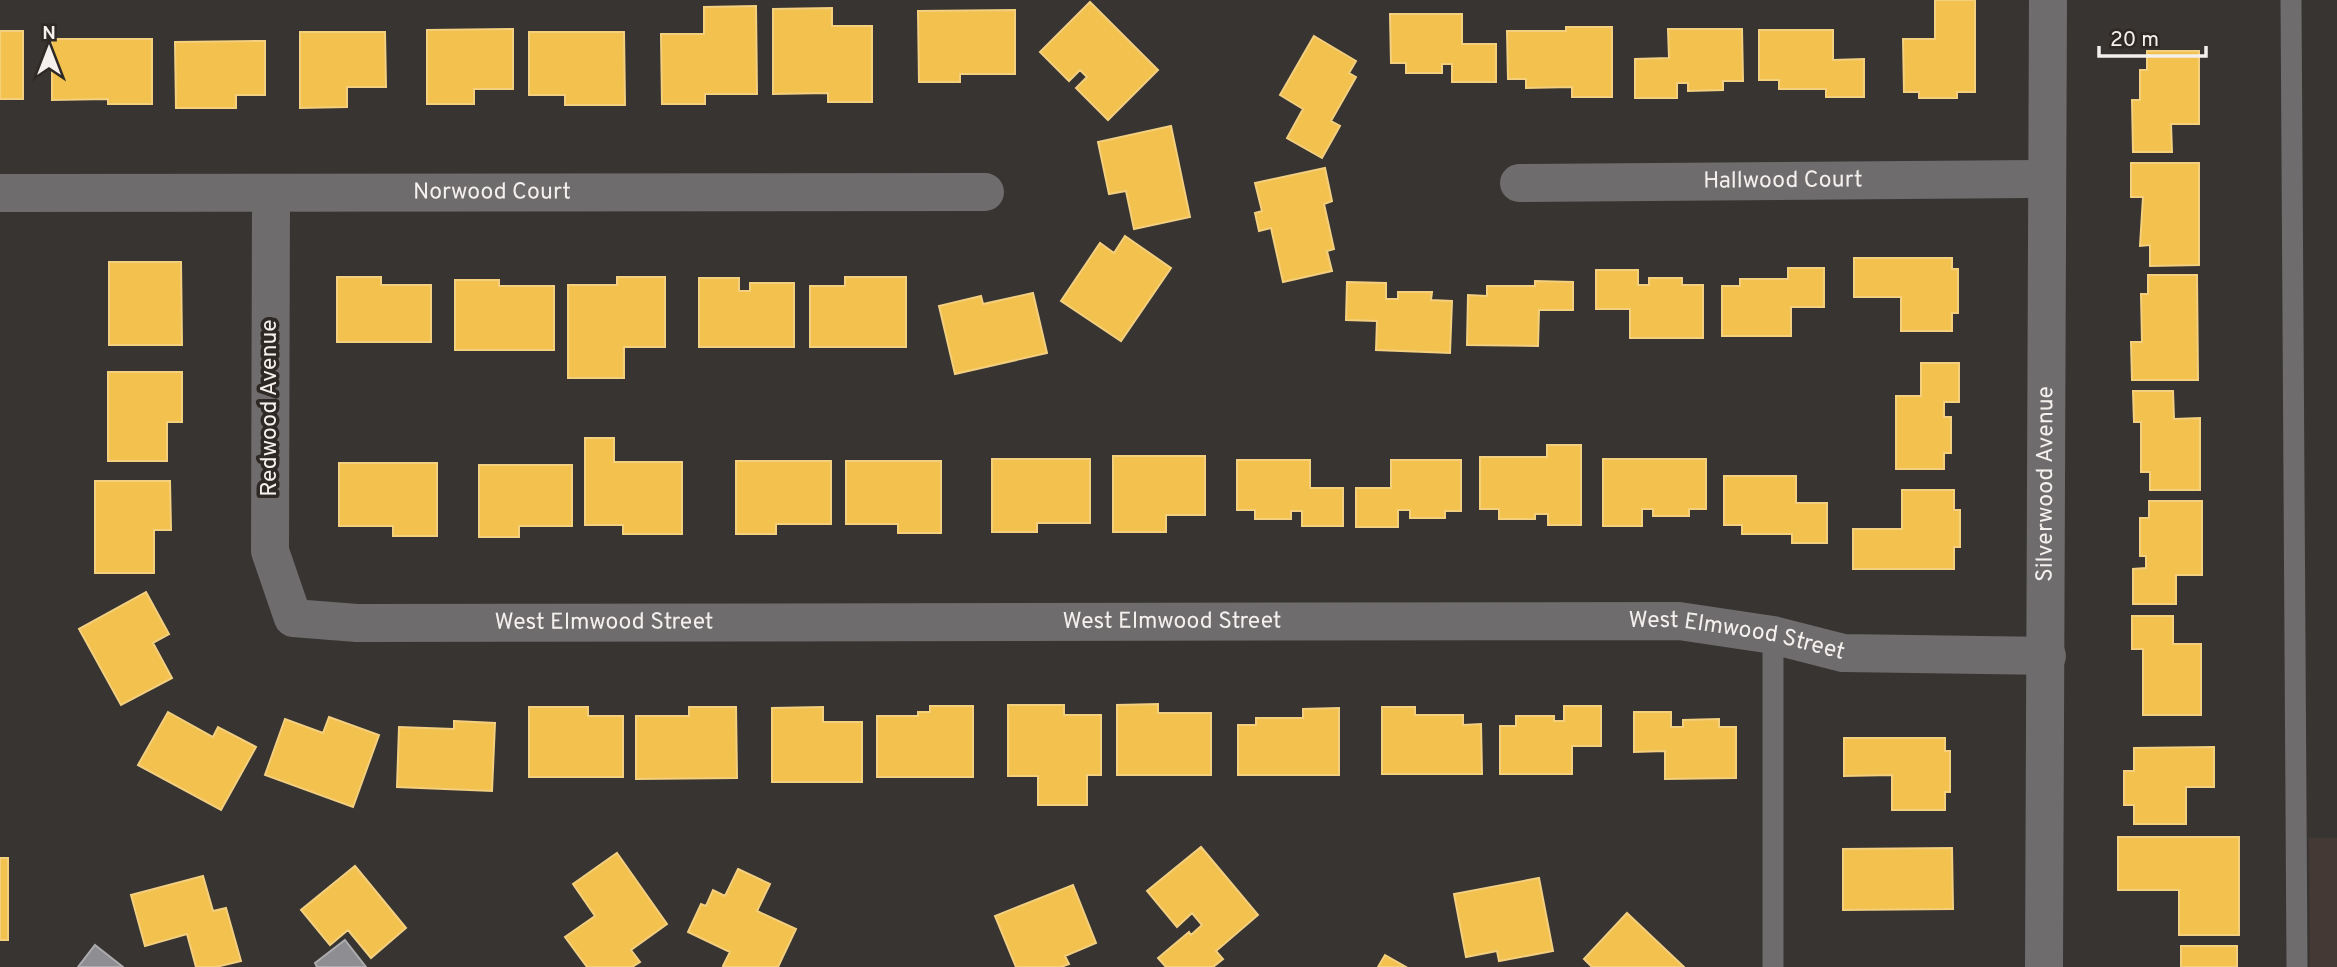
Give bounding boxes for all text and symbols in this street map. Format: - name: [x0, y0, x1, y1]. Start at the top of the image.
- north arrow: [14, 14, 84, 84]
- scale bar: [2099, 14, 2206, 58]
- text: N: [42, 22, 56, 46]
- text: 20 m: [2110, 27, 2159, 54]
- street label: Hallwood Court: [1703, 166, 1863, 196]
- street label: Norwood Court: [413, 178, 571, 207]
- street label: Redwood Avenue: [256, 319, 285, 497]
- street label: Silverwood Avenue: [2031, 386, 2061, 582]
- street label: West Elmwood Street: [1062, 607, 1282, 636]
- street label: West Elmwood Street: [1628, 607, 1848, 667]
- street label: West Elmwood Street: [494, 608, 714, 637]

